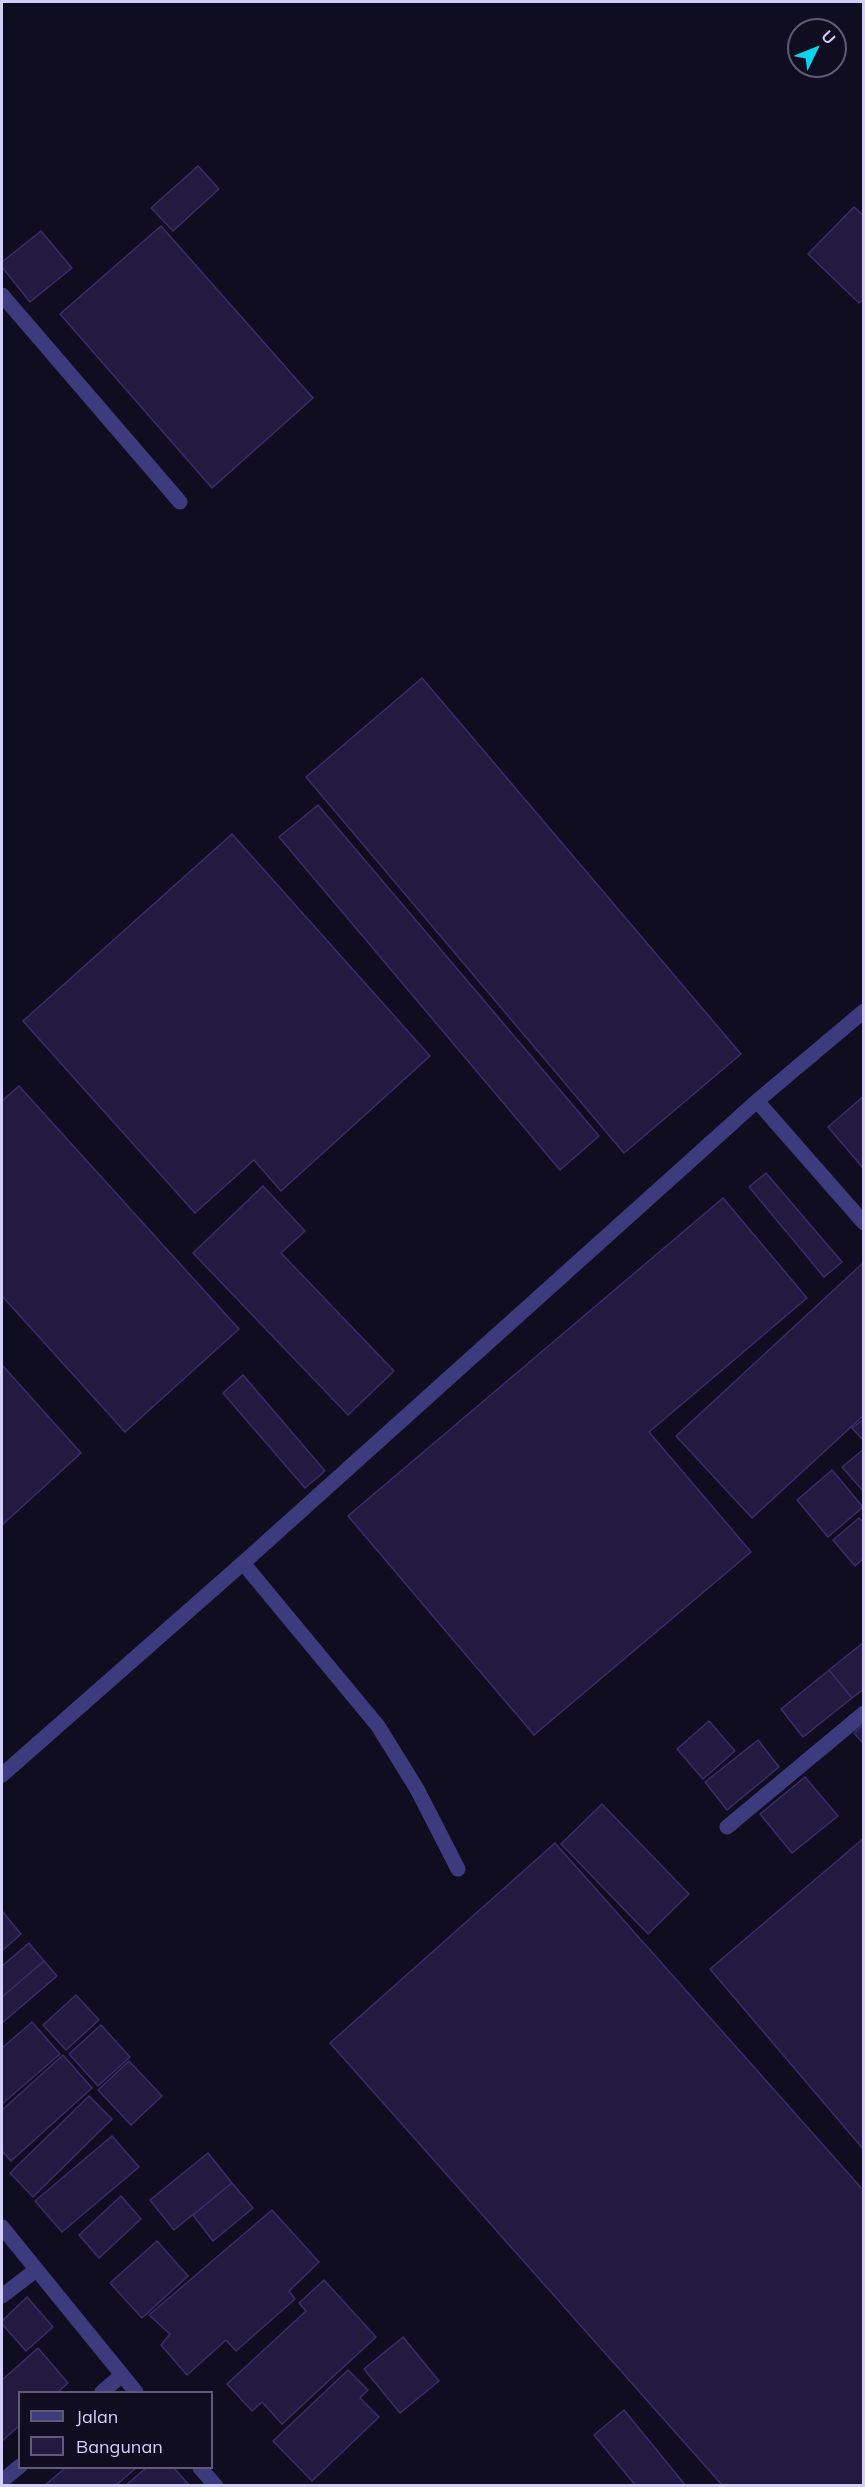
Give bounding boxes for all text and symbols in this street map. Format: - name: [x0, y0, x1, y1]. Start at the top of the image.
- north arrow: [787, 18, 847, 78]
- text: U: [817, 26, 840, 48]
- legend: [18, 2391, 213, 2469]
- text: Jalan: [76, 2405, 118, 2428]
- text: Bangunan: [76, 2435, 163, 2458]

